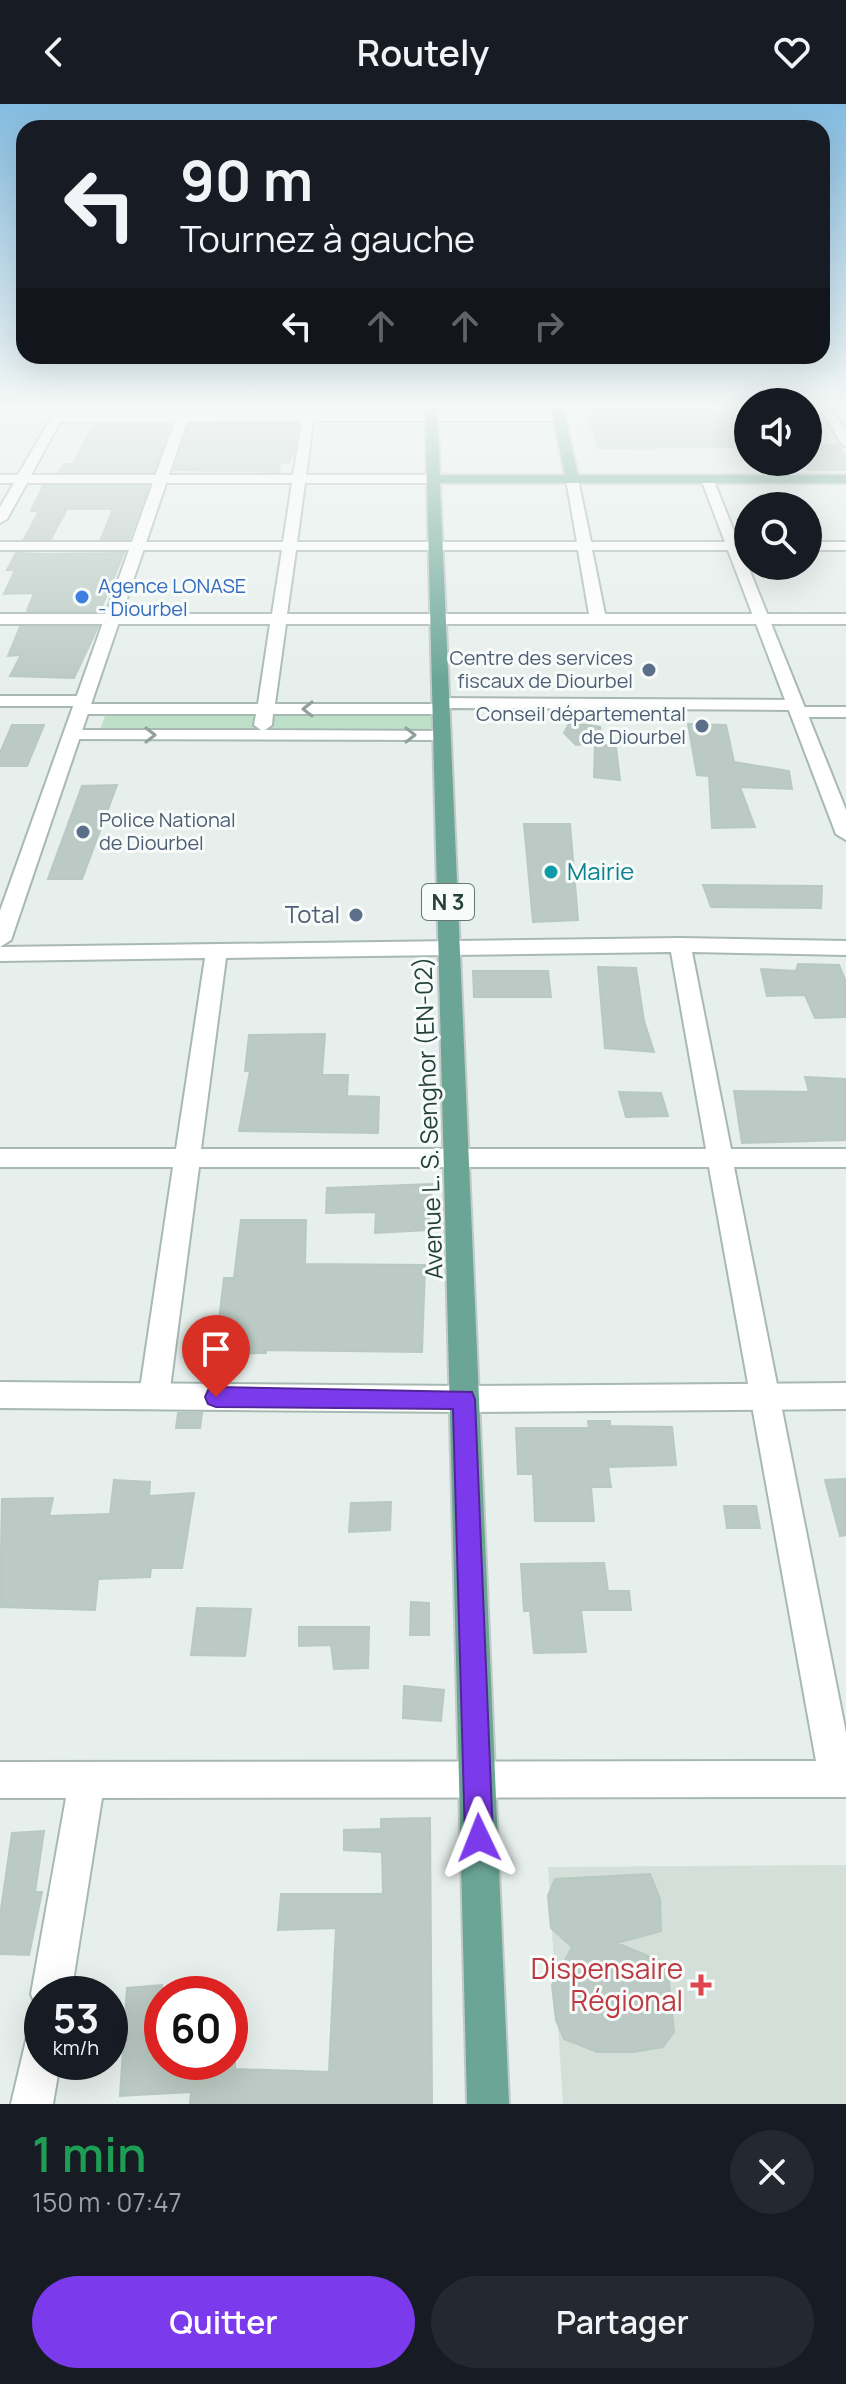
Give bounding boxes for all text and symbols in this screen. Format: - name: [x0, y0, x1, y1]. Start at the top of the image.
- text: Routely: [357, 28, 489, 77]
- icon: back: [32, 30, 76, 74]
- icon: heart: [770, 30, 814, 74]
- text: 90 m: [180, 141, 313, 218]
- icon: left: [48, 152, 152, 256]
- text: Tournez à gauche: [180, 214, 475, 263]
- icon: left: [275, 304, 319, 348]
- icon: ahead: [359, 304, 403, 348]
- icon: ahead: [443, 304, 487, 348]
- icon: right: [527, 304, 571, 348]
- map controls: [734, 388, 822, 580]
- button: sound: [734, 388, 822, 476]
- button: search: [734, 492, 822, 580]
- place label: Agence LONASE - Diourbel: [98, 572, 246, 622]
- marker: Agence LONASE - Diourbel: [73, 588, 91, 606]
- place label: Centre des services fiscaux de Diourbel: [449, 644, 633, 694]
- marker: Centre des services fiscaux de Diourbel: [640, 661, 658, 679]
- one-way arrow: [301, 700, 314, 718]
- place label: Conseil départemental de Diourbel: [476, 700, 686, 750]
- marker: Conseil départemental de Diourbel: [693, 717, 711, 735]
- one-way arrow: [144, 726, 157, 744]
- one-way arrow: [404, 726, 417, 744]
- place label: Police National de Diourbel: [99, 806, 236, 856]
- marker: Police National de Diourbel: [74, 823, 92, 841]
- place label: Mairie: [567, 854, 634, 887]
- marker: Mairie: [542, 863, 560, 881]
- road number: N 3: [422, 884, 474, 920]
- place label: Total: [285, 897, 340, 930]
- marker: Total: [347, 906, 365, 924]
- street label: Avenue L. S. Senghor (EN-02): [405, 956, 450, 1280]
- pin: [182, 1315, 250, 1397]
- icon: arrive: [194, 1327, 238, 1371]
- position arrow: [437, 1796, 521, 1880]
- place label: Dispensaire Régional: [531, 1949, 683, 2019]
- marker: Dispensaire Régional: [690, 1974, 712, 1996]
- speed limit sign: 60: [144, 1976, 248, 2080]
- text: 53: [53, 1990, 99, 2045]
- text: km/h: [53, 2034, 99, 2061]
- text: 1 min: [32, 2121, 146, 2186]
- button: close: [730, 2130, 814, 2214]
- text: 150 m · 07:47: [32, 2184, 182, 2220]
- button: Quitter: [32, 2276, 415, 2368]
- button: Partager: [431, 2276, 814, 2368]

